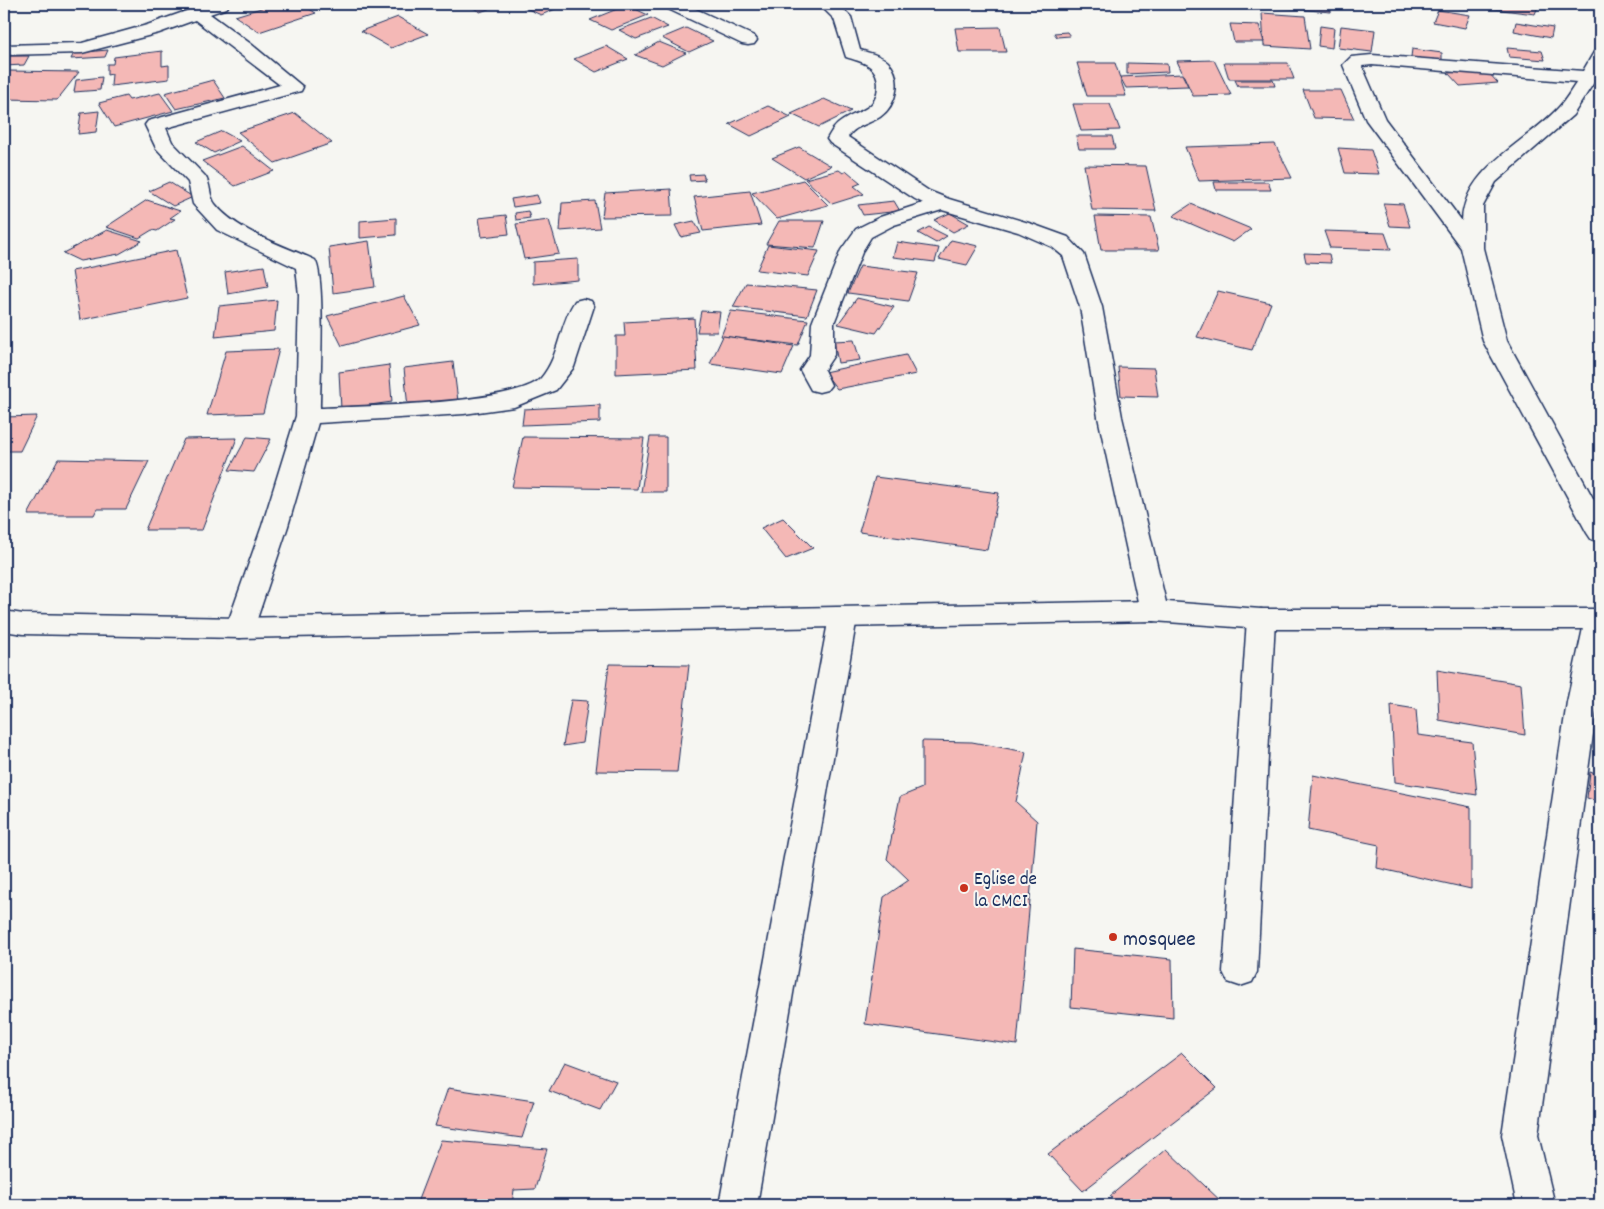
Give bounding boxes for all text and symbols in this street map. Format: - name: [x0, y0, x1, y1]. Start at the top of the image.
- place label: Eglise de la CMCI: [974, 867, 1037, 916]
- marker: Eglise de la CMCI: [958, 882, 970, 894]
- place label: mosquee: [1123, 925, 1196, 956]
- marker: mosquee: [1107, 931, 1119, 943]

